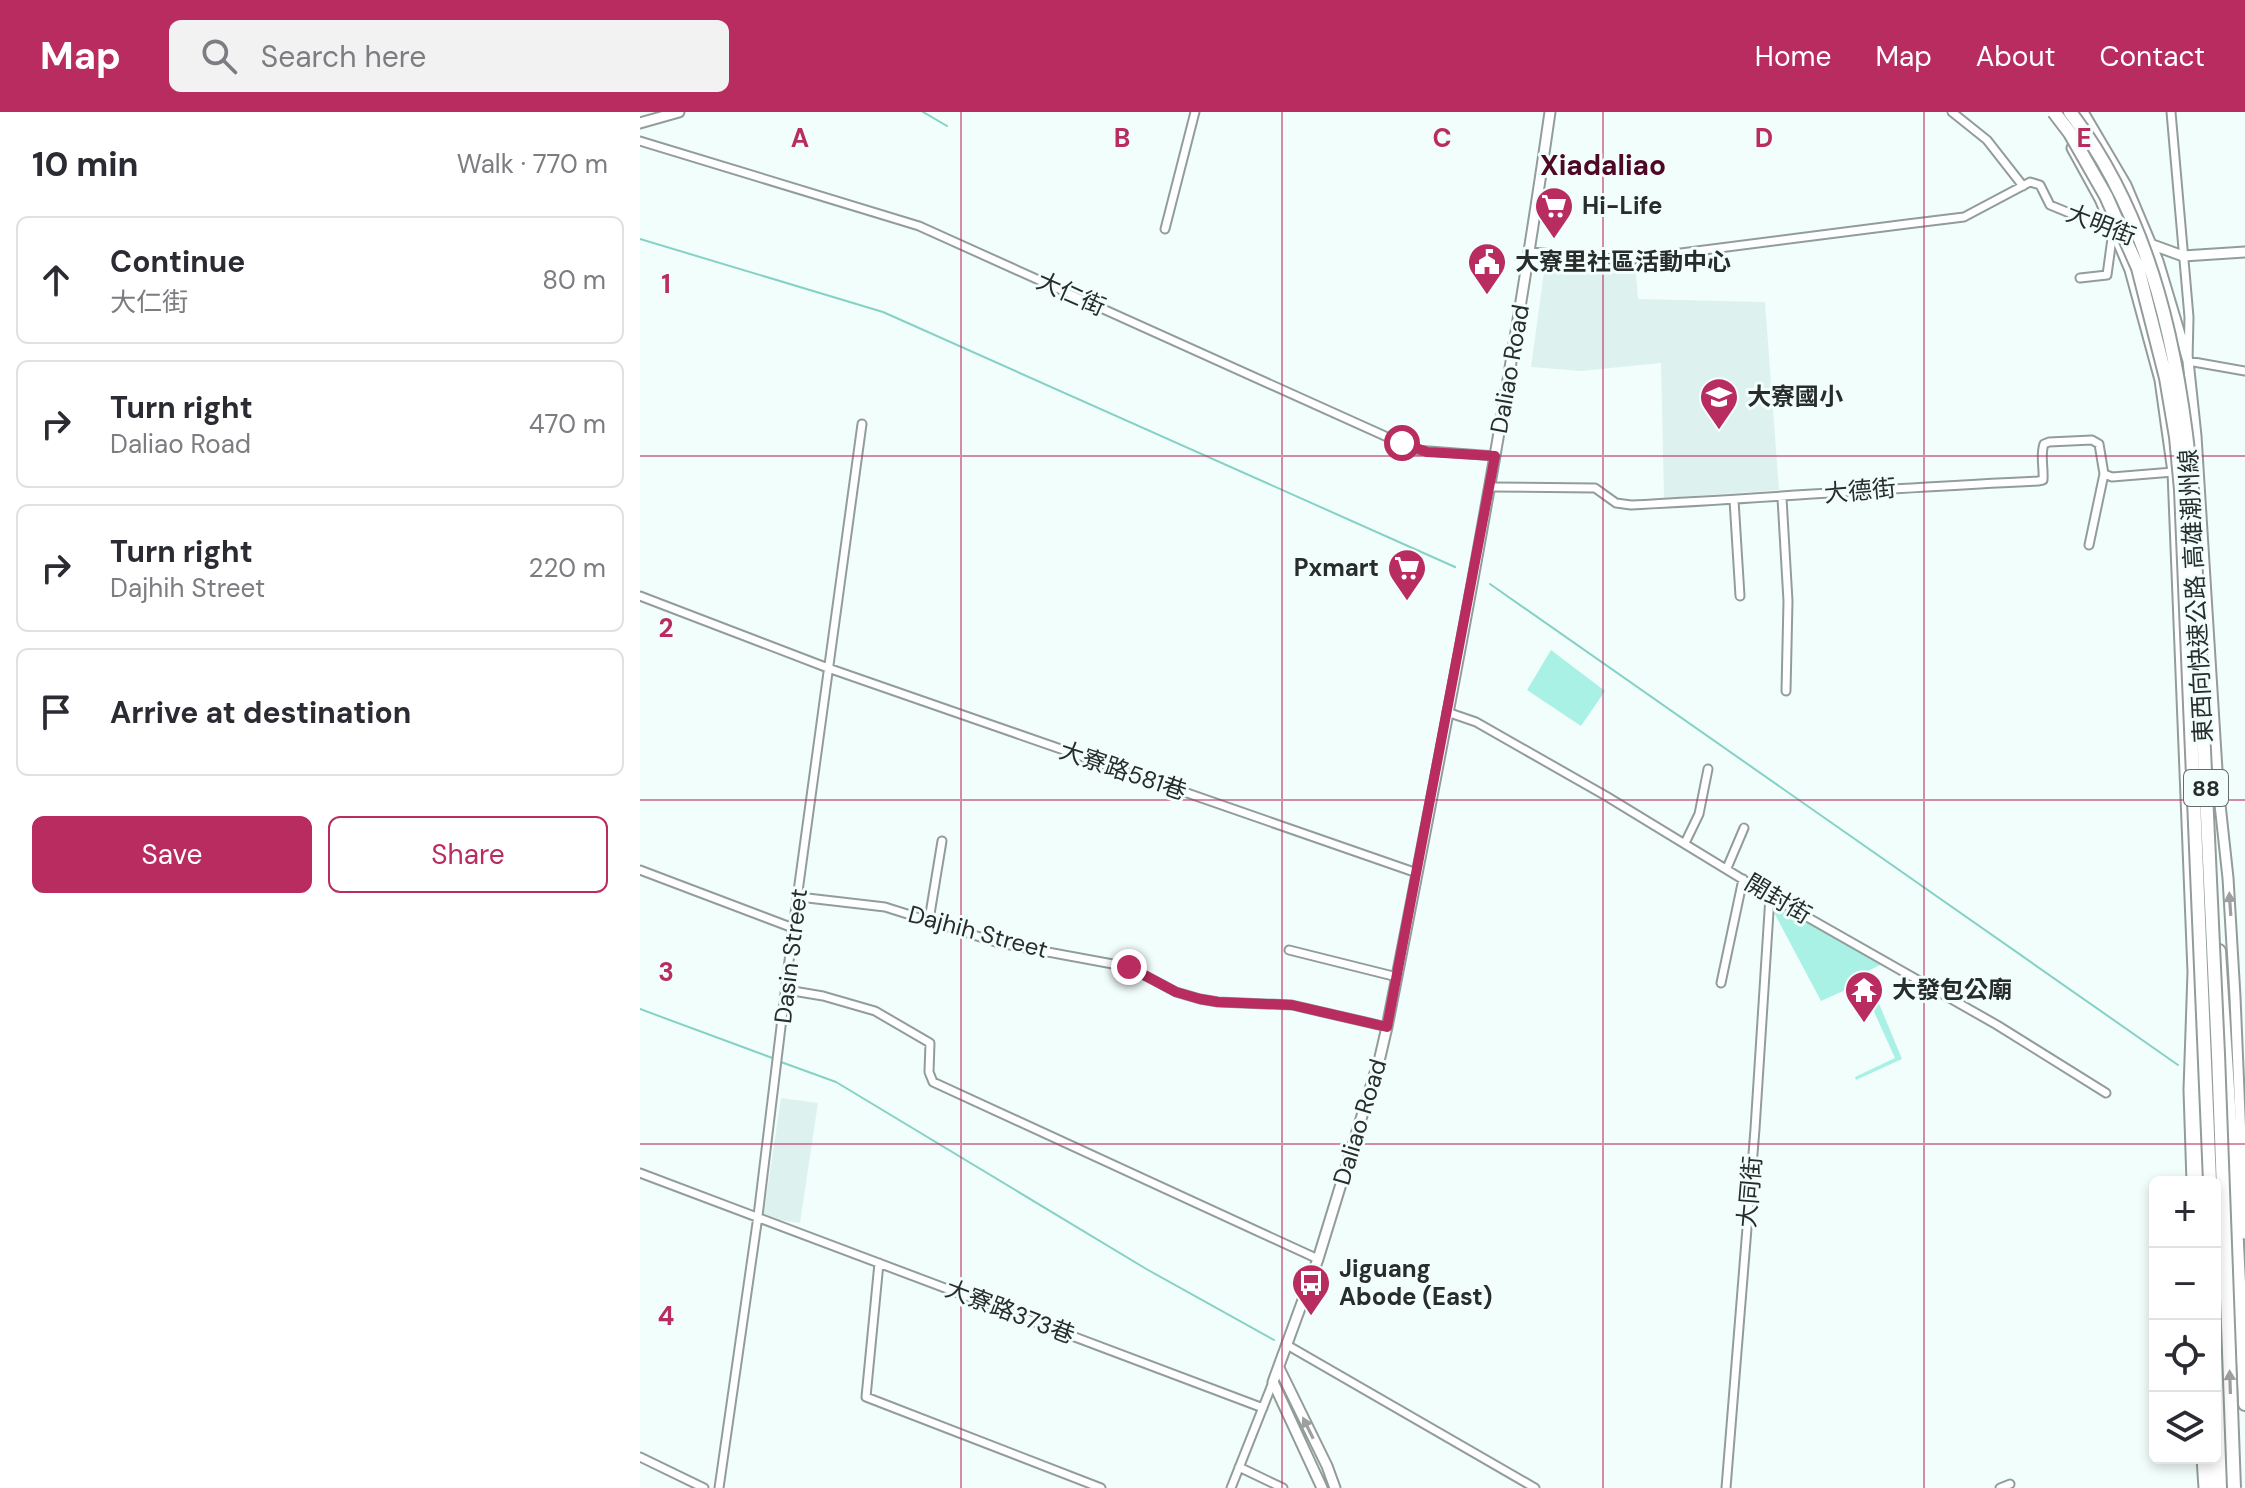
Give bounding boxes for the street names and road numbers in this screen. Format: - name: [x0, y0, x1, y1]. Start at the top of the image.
- street label: 大明街: [2062, 197, 2140, 252]
- street label: 大仁街: [1032, 265, 1110, 322]
- street label: Daliao Road: [1483, 302, 1536, 436]
- street label: 東西向快速公路 高雄潮州線: [2172, 448, 2219, 744]
- street label: 大德街: [1823, 472, 1897, 509]
- street label: 大寮路581巷: [1056, 734, 1191, 807]
- road number: 88: [2184, 770, 2228, 806]
- street label: 開封街: [1739, 867, 1817, 930]
- street label: Dasin Street: [767, 887, 814, 1025]
- street label: Dajhih Street: [905, 898, 1051, 965]
- street label: Daliao Road: [1326, 1055, 1393, 1189]
- street label: 大同街: [1731, 1155, 1768, 1229]
- street label: 大寮路373巷: [941, 1273, 1079, 1350]

